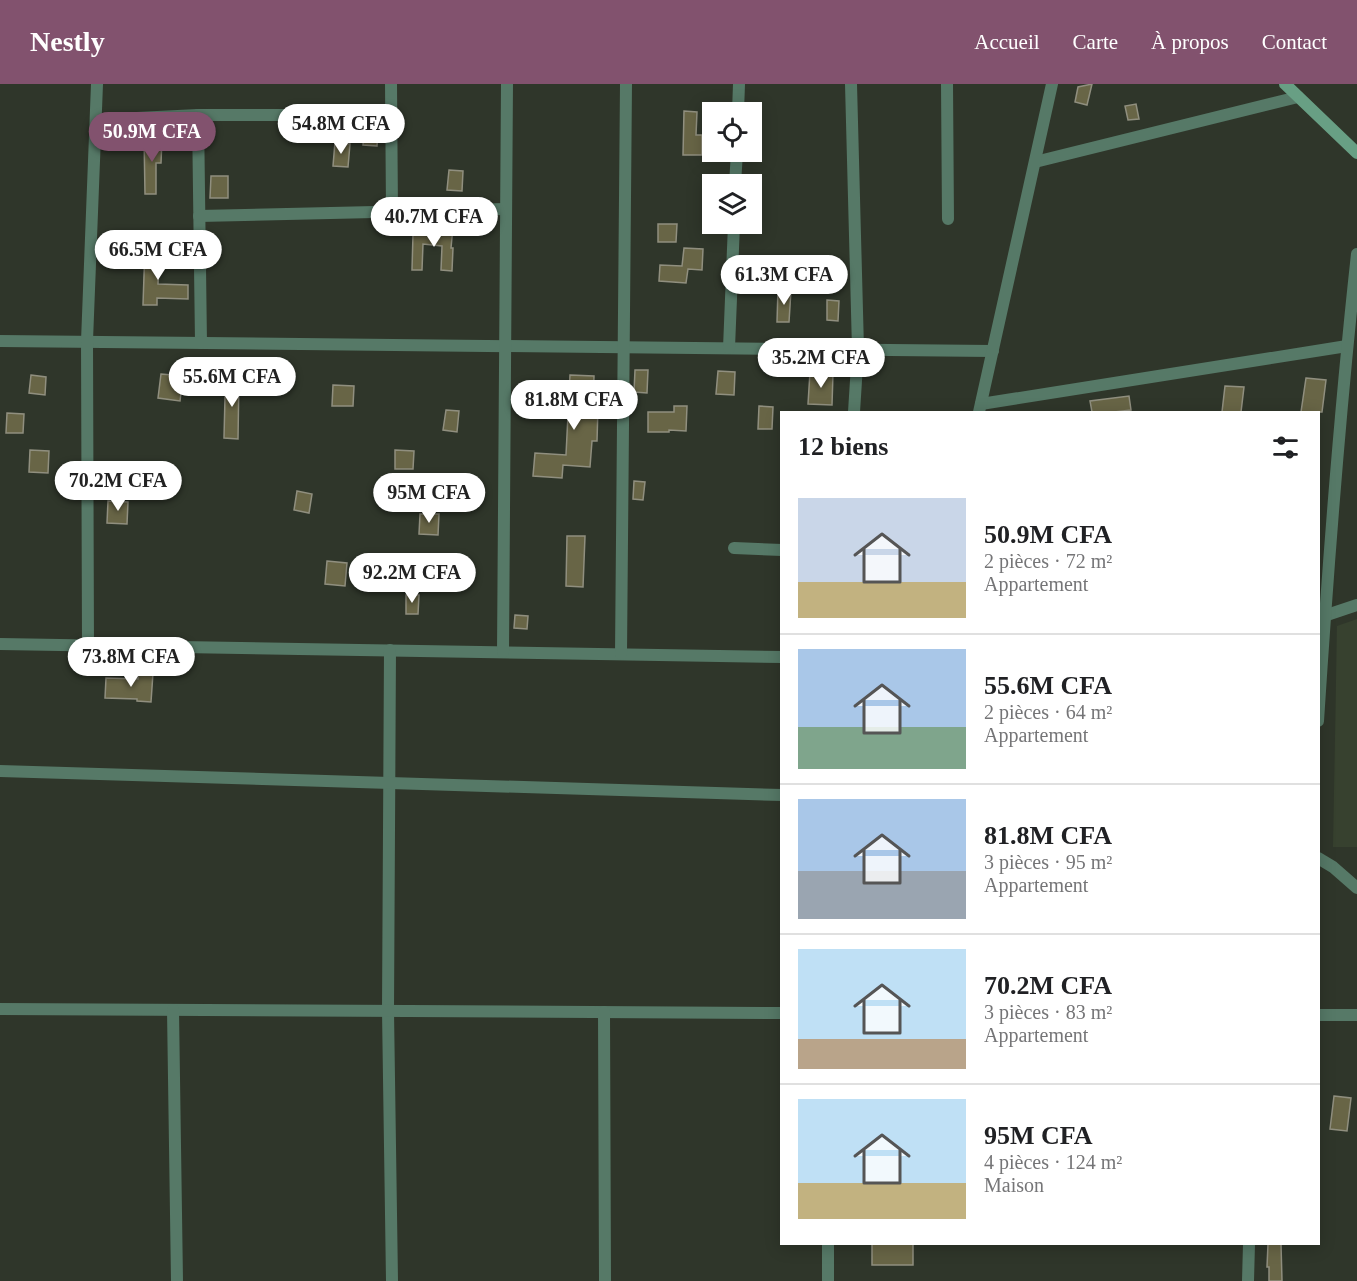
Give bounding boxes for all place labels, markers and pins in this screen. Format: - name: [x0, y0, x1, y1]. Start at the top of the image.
- pin: 54.8M CFA: [272, 104, 410, 155]
- pin: 50.9M CFA: [83, 112, 221, 163]
- pin: 40.7M CFA: [365, 197, 503, 248]
- pin: 66.5M CFA: [89, 230, 227, 281]
- pin: 61.3M CFA: [715, 255, 853, 306]
- pin: 35.2M CFA: [752, 338, 890, 389]
- pin: 55.6M CFA: [163, 357, 301, 408]
- pin: 81.8M CFA: [505, 380, 643, 431]
- pin: 70.2M CFA: [49, 461, 187, 512]
- pin: 95M CFA: [374, 473, 484, 524]
- pin: 92.2M CFA: [343, 553, 481, 604]
- pin: 73.8M CFA: [62, 637, 200, 688]

